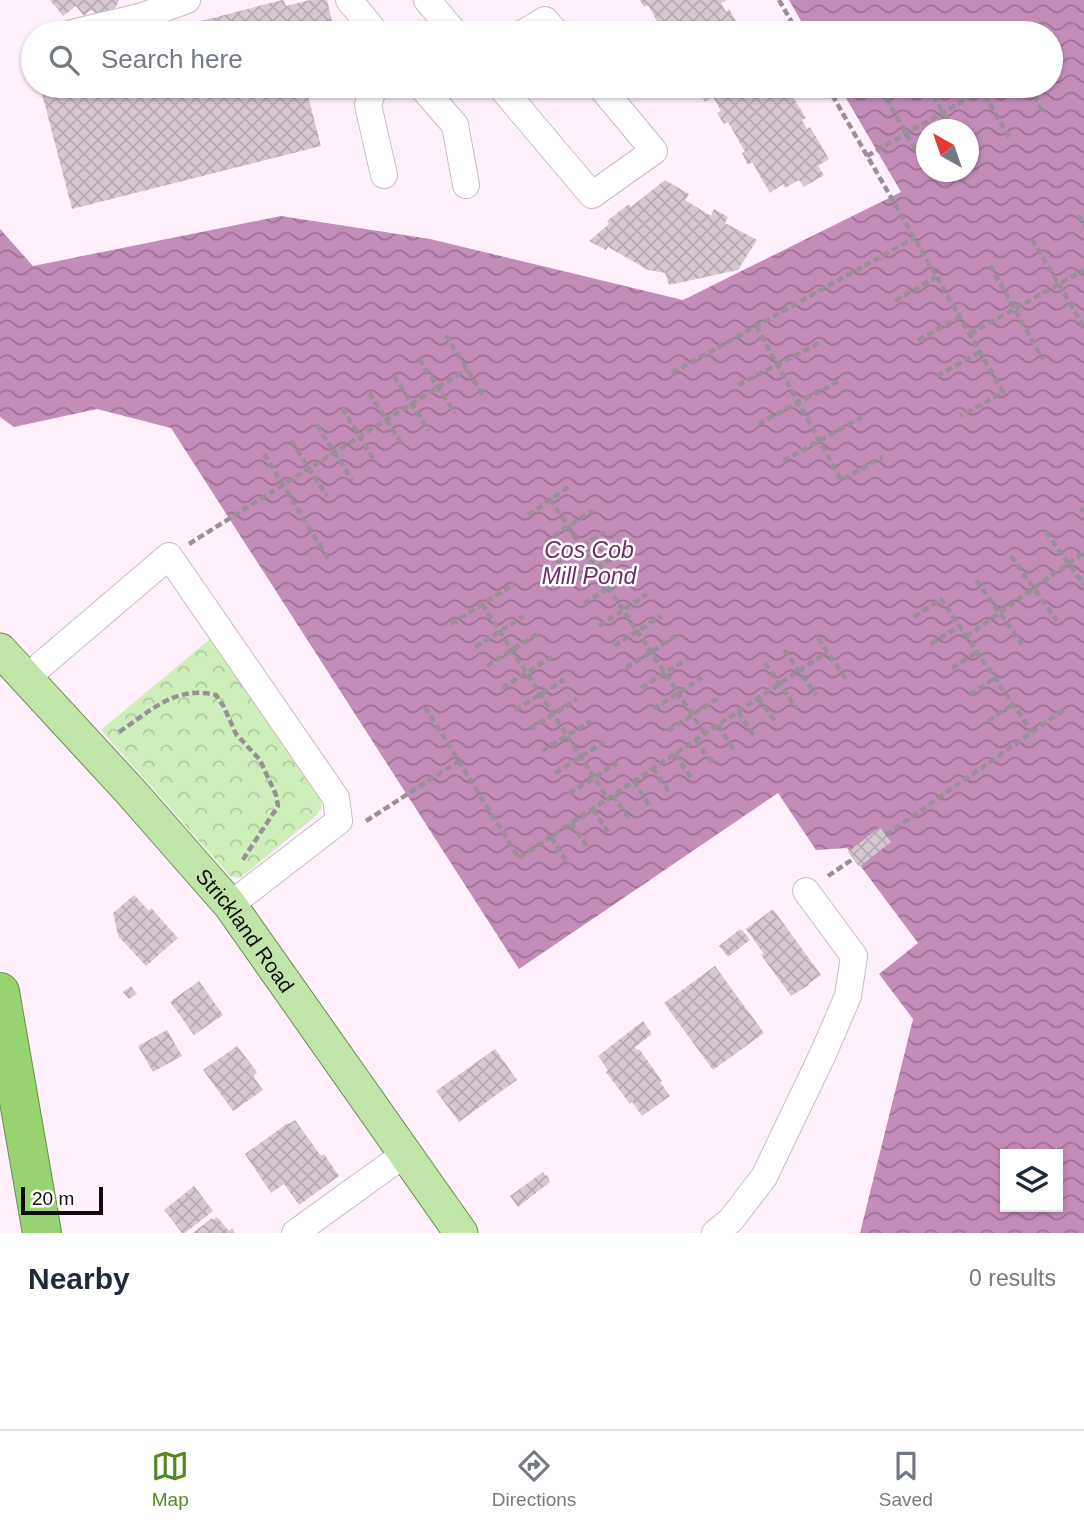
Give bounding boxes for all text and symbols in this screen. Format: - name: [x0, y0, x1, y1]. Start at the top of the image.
- search box: [21, 21, 1063, 98]
- icon: search: [45, 41, 83, 79]
- text: Search here: [101, 44, 243, 74]
- north arrow: [916, 119, 979, 182]
- water label: Cos Cob Mill Pond: [542, 537, 637, 589]
- street label: Strickland Road: [192, 864, 299, 996]
- map controls: [1000, 1149, 1063, 1212]
- button: layers: [1000, 1149, 1063, 1212]
- scale bar: [21, 1184, 103, 1216]
- text: 20 m: [32, 1188, 74, 1209]
- text: Nearby: [28, 1262, 130, 1295]
- text: 0 results: [969, 1265, 1056, 1291]
- tab: Map: [151, 1447, 189, 1511]
- tab: Directions: [492, 1447, 576, 1511]
- tab: Saved: [879, 1447, 933, 1511]

